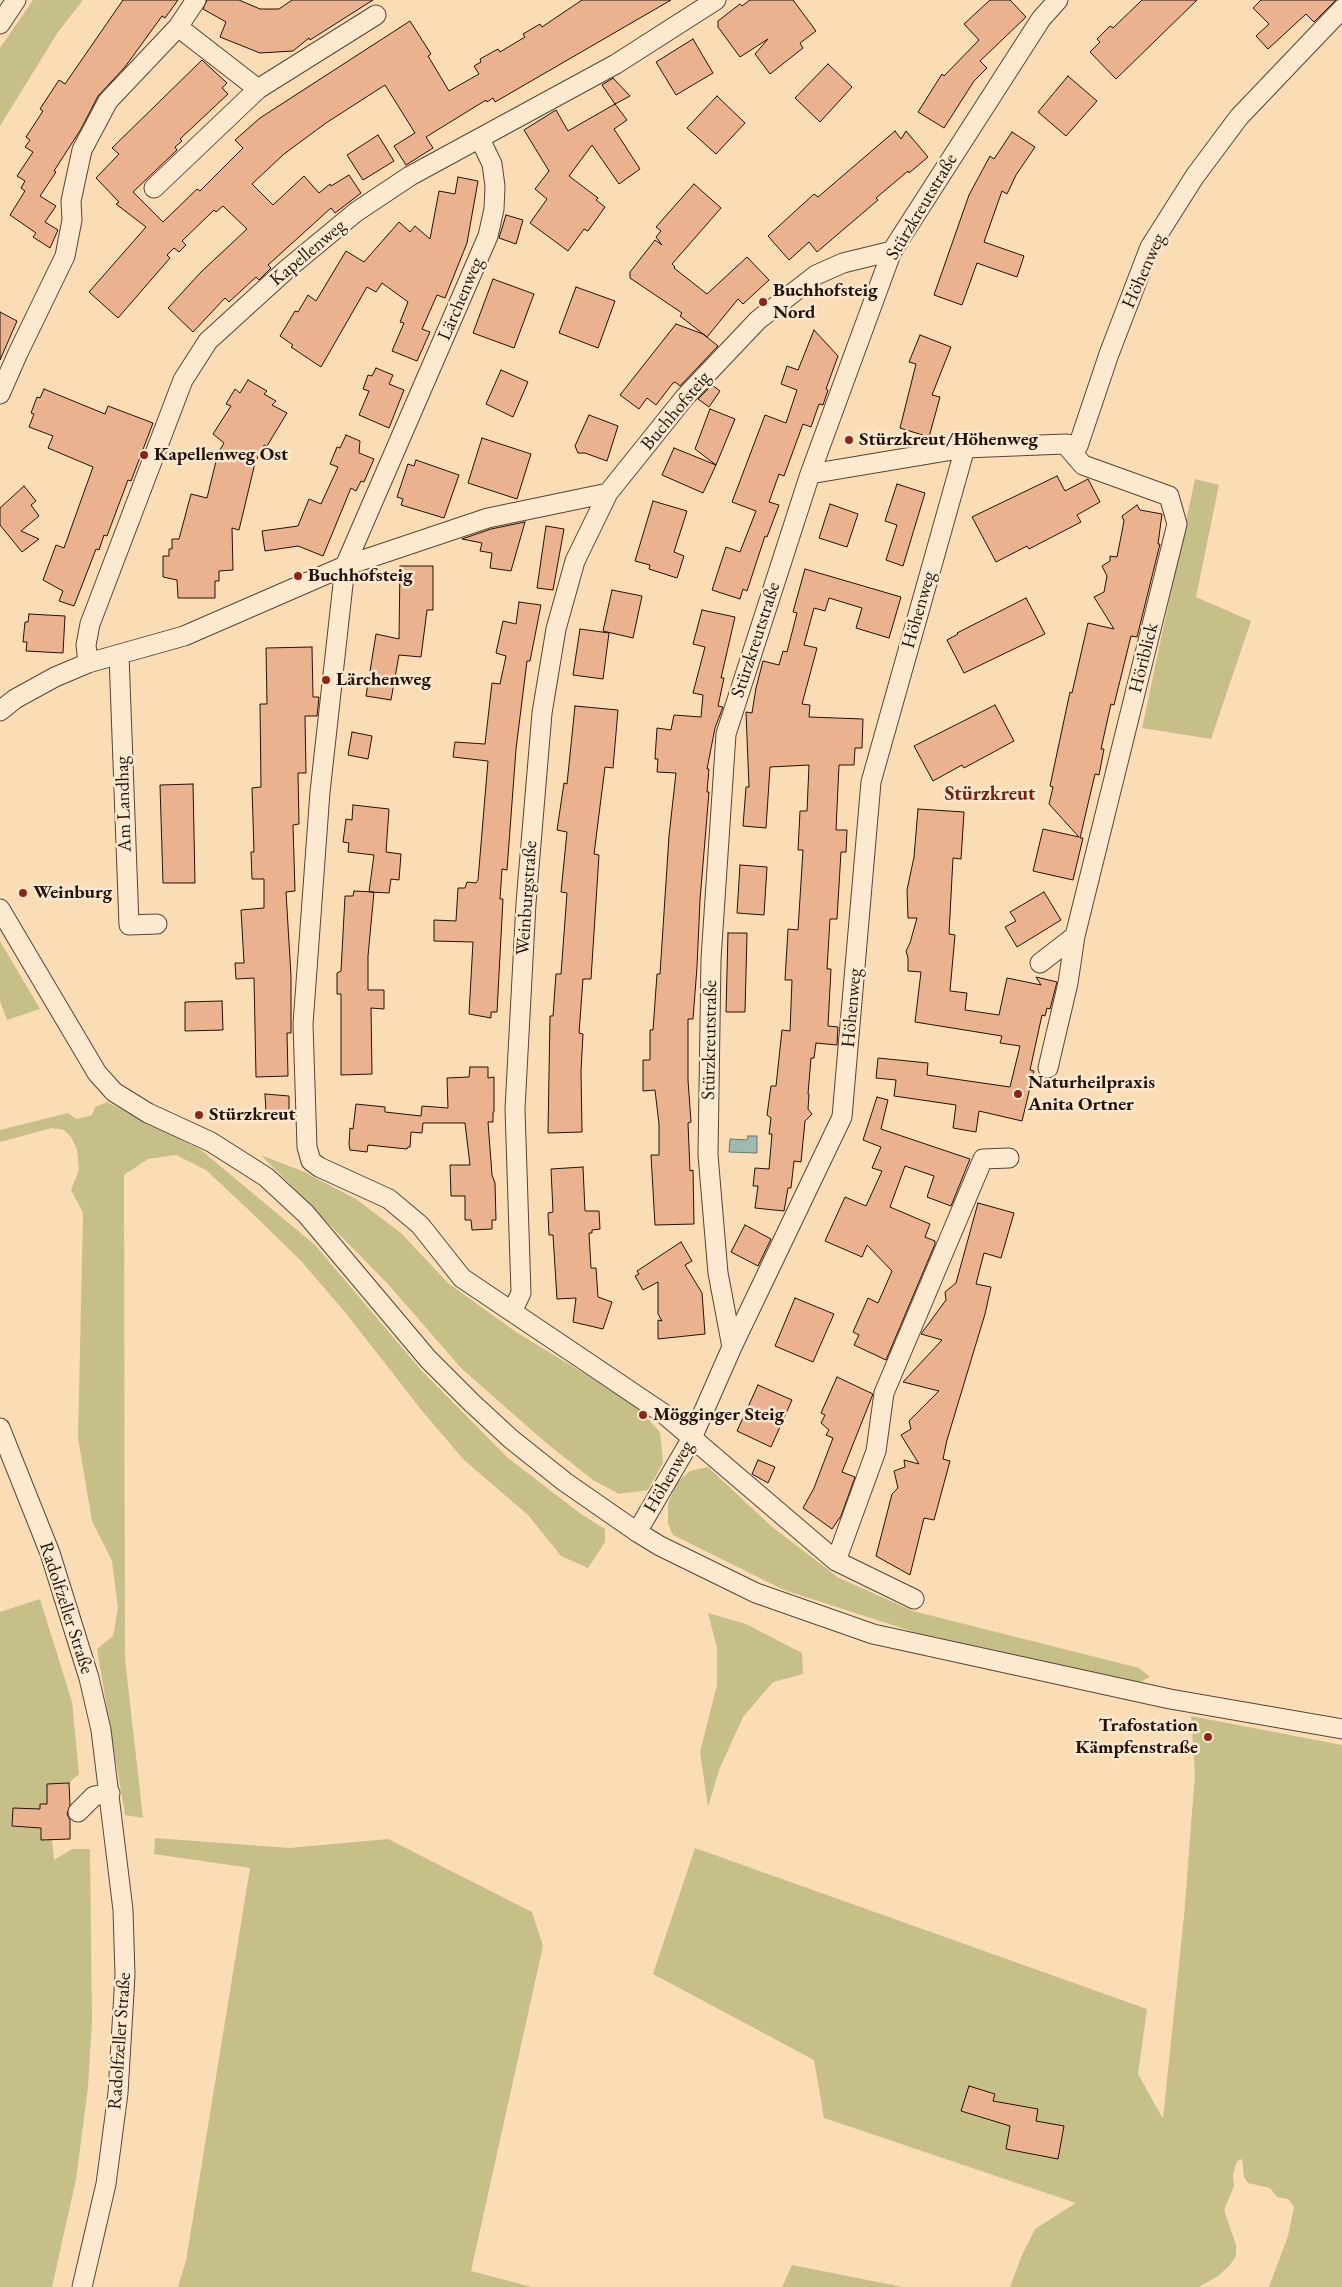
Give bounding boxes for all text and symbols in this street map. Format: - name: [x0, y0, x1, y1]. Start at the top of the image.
- street label: Stürzkreutstraße: [881, 150, 963, 264]
- street label: Kapellenweg: [265, 215, 351, 291]
- street label: Höhenweg: [1117, 230, 1171, 312]
- street label: Lärchenweg: [433, 254, 489, 344]
- place label: Buchhofsteig Nord: [773, 280, 878, 324]
- marker: Buchhofsteig Nord: [757, 296, 769, 308]
- street label: Buchhofsteig: [636, 367, 716, 455]
- place label: Stürzkreut/Höhenweg: [859, 429, 1038, 451]
- marker: Stürzkreut/Höhenweg: [843, 434, 855, 446]
- place label: Kapellenweg Ost: [154, 444, 288, 466]
- marker: Kapellenweg Ost: [138, 449, 150, 461]
- place label: Buchhofsteig: [308, 565, 413, 587]
- street label: Höhenweg: [897, 569, 941, 651]
- marker: Buchhofsteig: [292, 570, 304, 582]
- street label: Stürzkreutstraße: [727, 579, 785, 701]
- street label: Höriblick: [1124, 621, 1164, 695]
- place label: Lärchenweg: [336, 669, 431, 691]
- marker: Lärchenweg: [320, 674, 332, 686]
- street label: Am Landhag: [111, 756, 137, 852]
- district label: Stürzkreut: [944, 783, 1036, 807]
- street label: Weinburgstraße: [512, 840, 542, 956]
- place label: Weinburg: [33, 882, 112, 904]
- marker: Weinburg: [17, 887, 29, 899]
- street label: Höhenweg: [837, 967, 867, 1049]
- street label: Stürzkreutstraße: [698, 980, 722, 1100]
- place label: Naturheilpraxis Anita Ortner: [1028, 1072, 1155, 1116]
- marker: Naturheilpraxis Anita Ortner: [1012, 1088, 1024, 1100]
- place label: Stürzkreut: [209, 1104, 296, 1126]
- marker: Stürzkreut: [193, 1109, 205, 1121]
- place label: Mögginger Steig: [653, 1404, 784, 1426]
- marker: Mögginger Steig: [637, 1409, 649, 1421]
- street label: Höhenweg: [639, 1437, 699, 1517]
- street label: Radolfzeller Straße: [34, 1539, 98, 1677]
- place label: Trafostation Kämpfenstraße: [1075, 1715, 1198, 1759]
- marker: Trafostation Kämpfenstraße: [1202, 1731, 1214, 1743]
- street label: Radolfzeller Straße: [104, 1972, 136, 2110]

